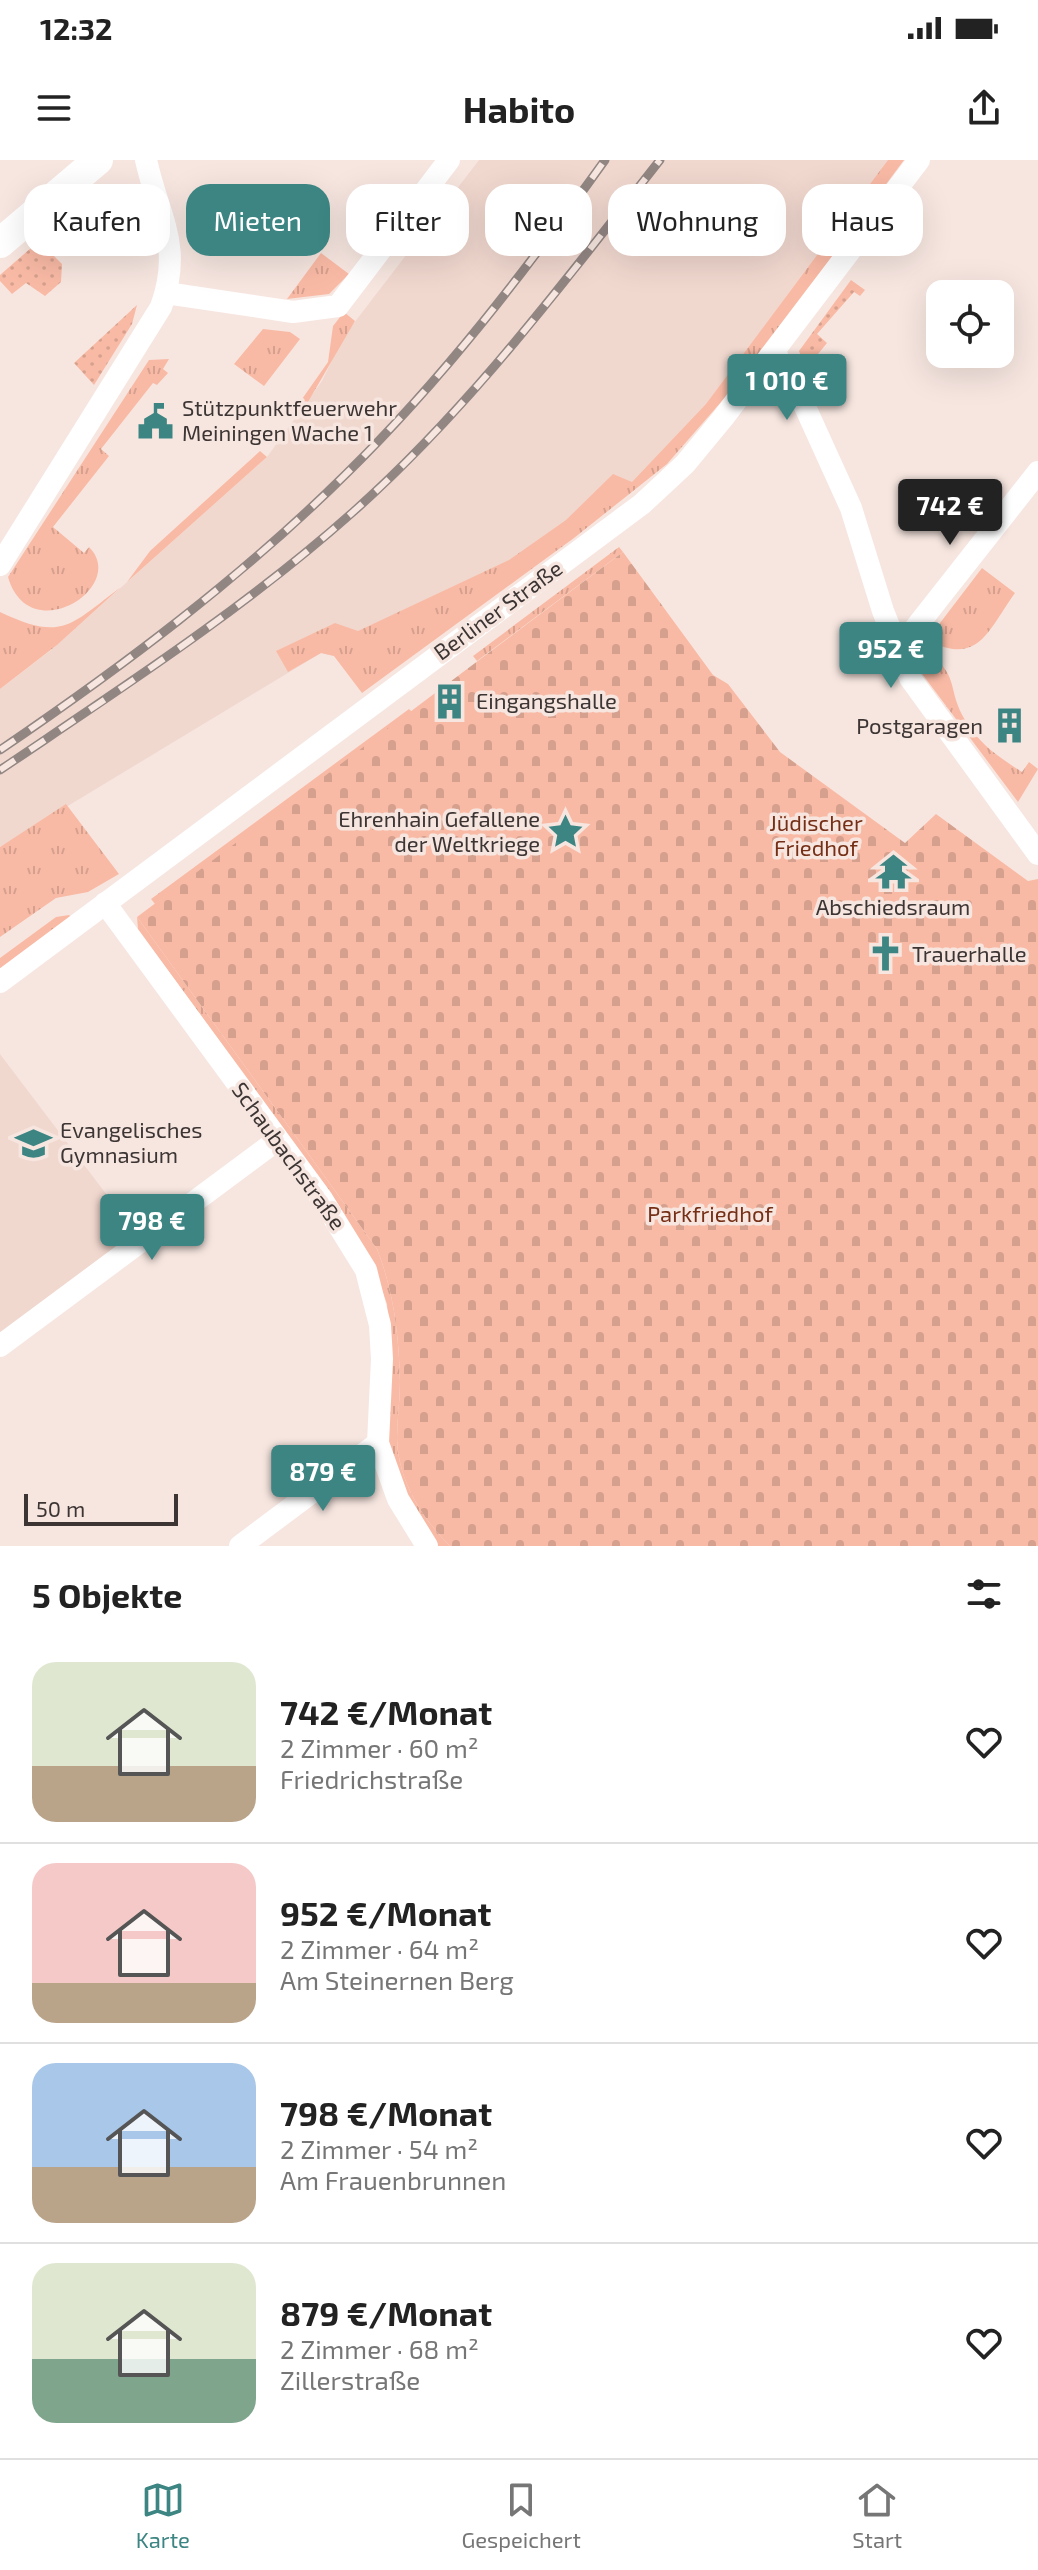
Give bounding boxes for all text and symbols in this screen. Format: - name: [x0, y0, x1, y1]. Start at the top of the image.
- text: 12:32: [40, 10, 113, 46]
- icon: menu: [32, 86, 76, 130]
- icon: share: [962, 86, 1006, 130]
- text: Habito: [463, 87, 575, 130]
- chip: Kaufen: [24, 184, 170, 256]
- chip: Mieten: [186, 184, 330, 256]
- chip: Filter: [346, 184, 469, 256]
- chip: Neu: [485, 184, 592, 256]
- chip: Wohnung: [608, 184, 786, 256]
- chip: Haus: [802, 184, 923, 256]
- map controls: [926, 280, 1014, 368]
- button: locate: [926, 280, 1014, 368]
- pin: 1 010 €: [713, 354, 861, 422]
- text: 1 010 €: [745, 364, 829, 395]
- place label: Stützpunktfeuerwehr Meiningen Wache 1: [182, 394, 397, 445]
- public building icon: Stützpunktfeuerwehr Meiningen Wache 1: [137, 402, 175, 440]
- pin: 742 €: [894, 479, 1006, 547]
- text: 742 €: [916, 489, 984, 520]
- street label: Berliner Straße: [428, 554, 567, 664]
- pin: 952 €: [835, 622, 947, 690]
- text: 952 €: [857, 632, 925, 663]
- building icon: Eingangshalle: [431, 682, 469, 720]
- place label: Eingangshalle: [476, 687, 617, 713]
- building icon: Postgaragen: [990, 707, 1028, 745]
- place label: Postgaragen: [856, 712, 983, 738]
- place label: Ehrenhain Gefallene der Weltkriege: [338, 805, 540, 856]
- park label: Jüdischer Friedhof: [769, 809, 863, 860]
- place icon: Ehrenhain Gefallene der Weltkriege: [547, 813, 585, 851]
- temple icon: Abschiedsraum: [874, 852, 912, 890]
- place label: Abschiedsraum: [816, 893, 970, 919]
- church icon: Trauerhalle: [867, 935, 905, 973]
- place label: Trauerhalle: [912, 940, 1027, 966]
- street label: Schaubachstraße: [228, 1077, 352, 1234]
- place label: Evangelisches Gymnasium: [60, 1116, 202, 1167]
- school or university icon: Evangelisches Gymnasium: [15, 1124, 53, 1162]
- pin: 798 €: [96, 1194, 208, 1262]
- park label: Parkfriedhof: [647, 1200, 773, 1226]
- text: 798 €: [118, 1204, 186, 1235]
- pin: 879 €: [267, 1445, 379, 1513]
- text: 879 €: [289, 1455, 357, 1486]
- scale bar: [24, 1490, 178, 1526]
- text: 50 m: [36, 1495, 85, 1521]
- icon: filters: [962, 1572, 1006, 1616]
- text: 5 Objekte: [32, 1574, 182, 1615]
- text: 742 €/Monat: [280, 1691, 492, 1732]
- icon: home: [96, 1694, 192, 1790]
- icon: heart: [962, 1720, 1006, 1764]
- text: 2 Zimmer · 60 m²: [280, 1732, 479, 1763]
- text: Friedrichstraße: [280, 1763, 463, 1794]
- text: 952 €/Monat: [280, 1892, 491, 1933]
- icon: home: [96, 1895, 192, 1991]
- icon: heart: [962, 1921, 1006, 1965]
- text: 2 Zimmer · 64 m²: [280, 1933, 479, 1964]
- text: Am Steinernen Berg: [280, 1964, 514, 1995]
- text: 798 €/Monat: [280, 2092, 492, 2133]
- icon: home: [96, 2095, 192, 2191]
- icon: heart: [962, 2121, 1006, 2165]
- text: 2 Zimmer · 54 m²: [280, 2133, 478, 2164]
- text: Am Frauenbrunnen: [280, 2164, 506, 2195]
- text: 879 €/Monat: [280, 2292, 492, 2333]
- icon: home: [96, 2295, 192, 2391]
- icon: heart: [962, 2321, 1006, 2365]
- text: 2 Zimmer · 68 m²: [280, 2333, 479, 2364]
- text: Zillerstraße: [280, 2364, 420, 2395]
- tab: Karte: [136, 2478, 190, 2552]
- tab: Gespeichert: [461, 2478, 581, 2552]
- tab: Start: [852, 2478, 902, 2552]

